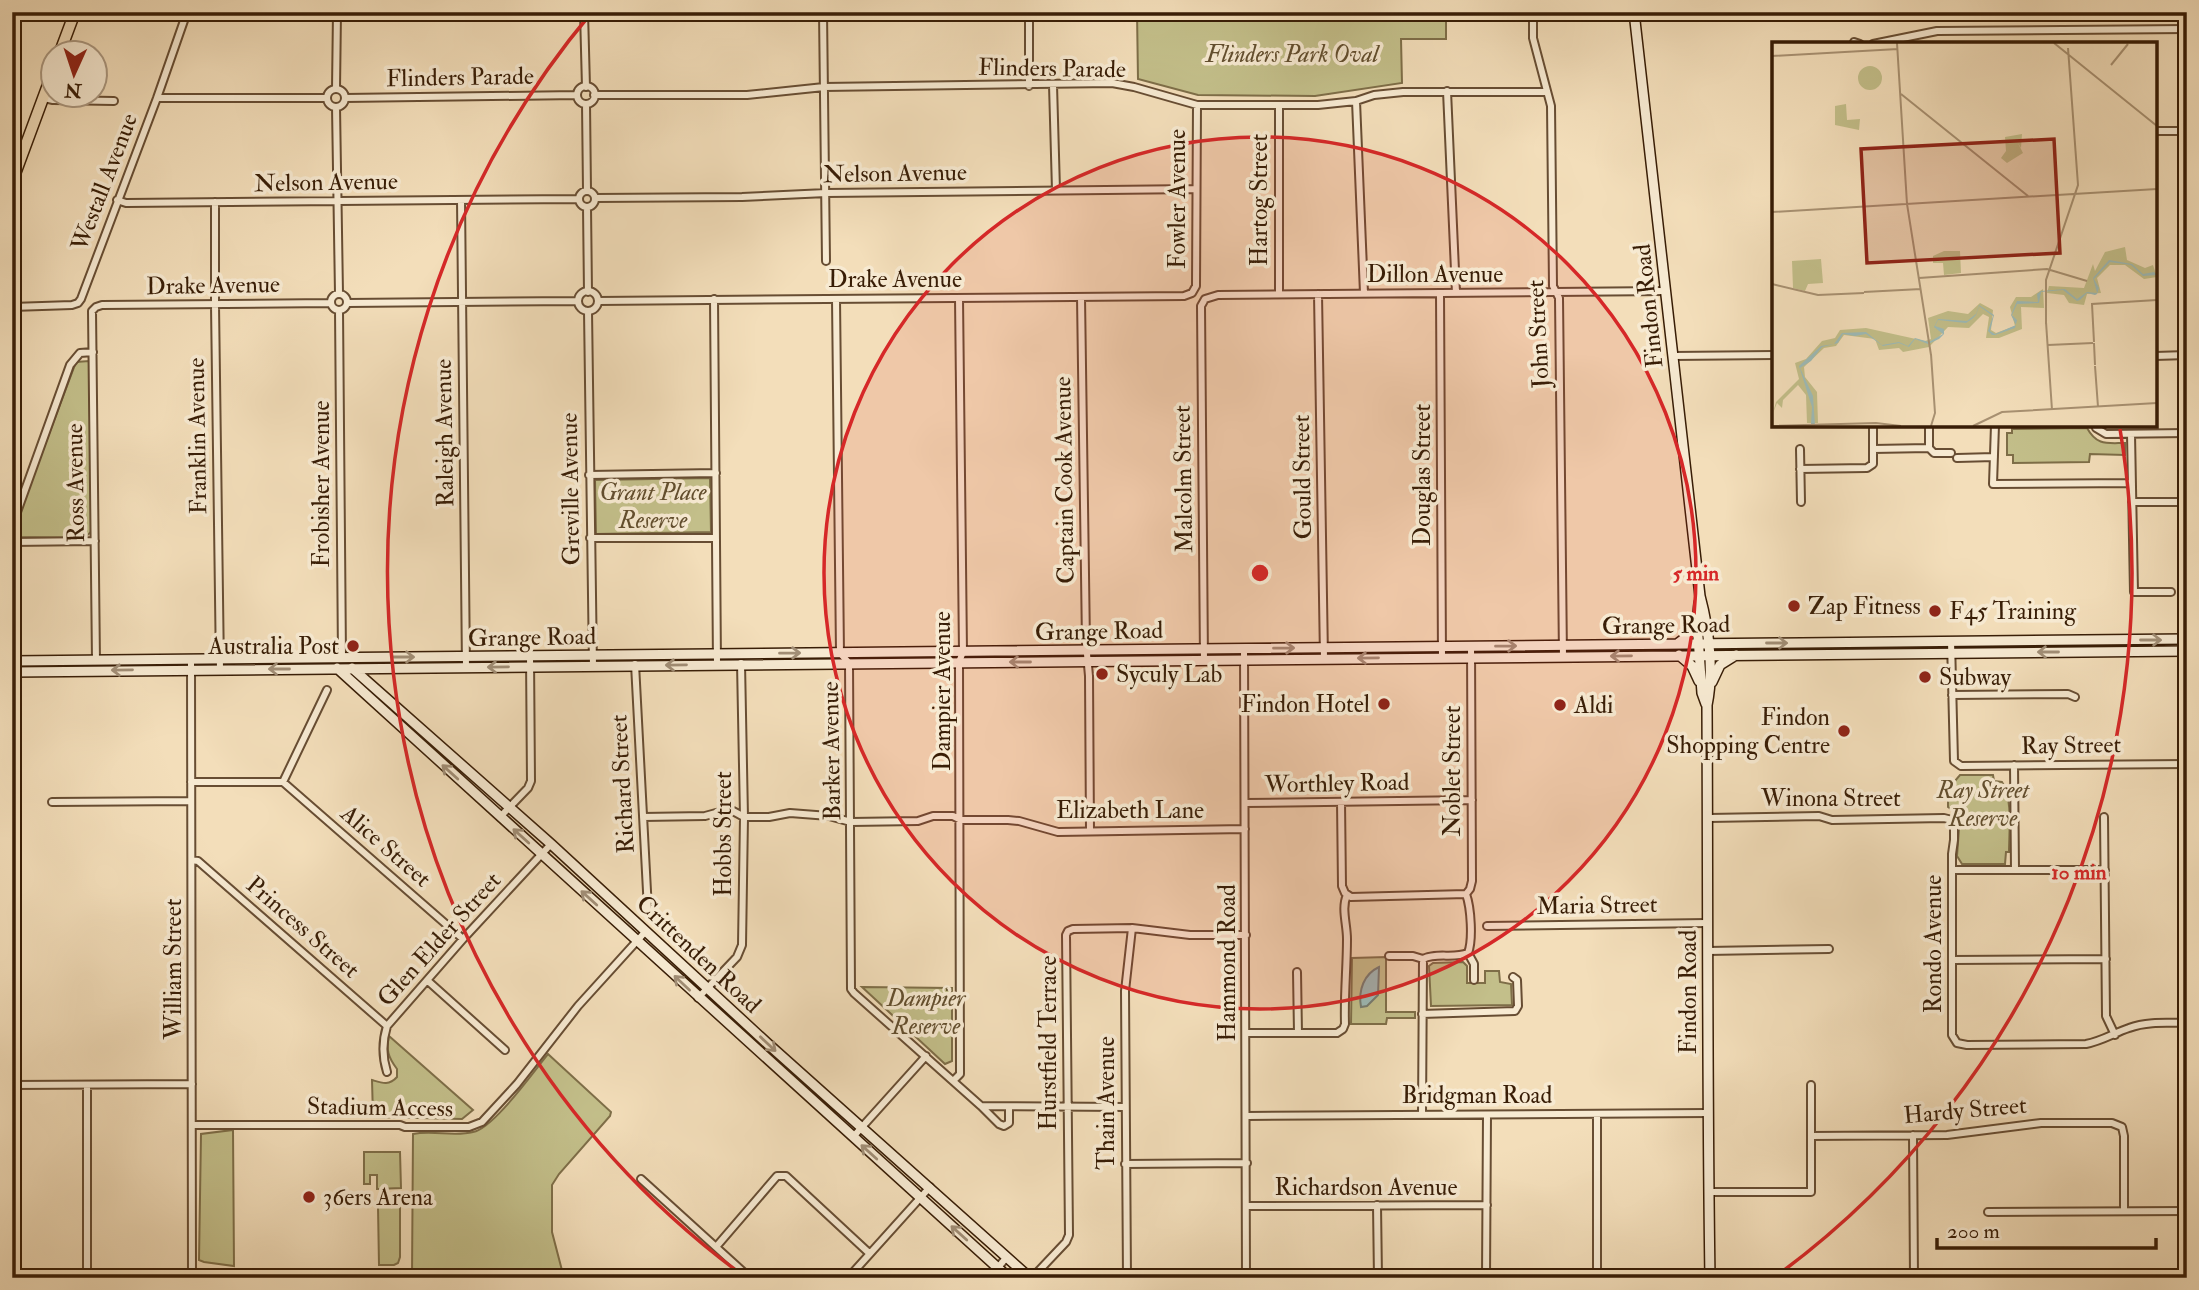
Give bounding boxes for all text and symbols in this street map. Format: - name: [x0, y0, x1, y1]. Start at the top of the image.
- north arrow: [38, 38, 108, 108]
- park label: Flinders Park Oval: [1205, 39, 1381, 70]
- inset map: [1772, 42, 2157, 427]
- street label: Flinders Parade: [978, 52, 1126, 85]
- street label: Flinders Parade: [386, 61, 534, 94]
- text: N: [63, 77, 83, 102]
- street label: Westall Avenue: [64, 109, 145, 256]
- street label: Fowler Avenue: [1162, 129, 1193, 269]
- street label: Hartog Street: [1244, 134, 1275, 266]
- street label: Nelson Avenue: [823, 157, 967, 190]
- street label: Nelson Avenue: [254, 166, 398, 199]
- street label: Findon Road: [1627, 242, 1670, 369]
- street label: Dillon Avenue: [1367, 259, 1503, 290]
- street label: Drake Avenue: [828, 264, 962, 295]
- street label: Drake Avenue: [146, 269, 280, 302]
- street label: John Street: [1520, 279, 1557, 390]
- street label: Franklin Avenue: [181, 357, 214, 515]
- street label: Raleigh Avenue: [428, 359, 461, 507]
- street label: Captain Cook Avenue: [1047, 376, 1082, 584]
- street label: Frobisher Avenue: [306, 400, 337, 568]
- street label: Douglas Street: [1407, 404, 1438, 546]
- street label: Malcolm Street: [1167, 405, 1200, 553]
- street label: Greville Avenue: [554, 412, 587, 566]
- street label: Gould Street: [1286, 414, 1319, 540]
- street label: Ross Avenue: [59, 423, 92, 543]
- park label: Grant Place Reserve: [599, 477, 708, 536]
- text: 5 min: [1673, 560, 1719, 587]
- centre of rings: [1248, 561, 1272, 585]
- place label: Zap Fitness: [1808, 591, 1921, 622]
- place label: F45 Training: [1949, 596, 2077, 627]
- marker: Zap Fitness: [1786, 598, 1802, 614]
- marker: F45 Training: [1927, 603, 1943, 619]
- street label: Grange Road: [1602, 609, 1731, 642]
- street label: Dampier Avenue: [927, 611, 958, 771]
- street label: Grange Road: [1035, 615, 1164, 648]
- street label: Grange Road: [468, 621, 597, 654]
- place label: Australia Post: [207, 631, 339, 662]
- one-way arrow: [2139, 633, 2162, 647]
- one-way arrow: [1765, 636, 1788, 650]
- marker: Australia Post: [345, 638, 361, 654]
- one-way arrow: [1494, 639, 1517, 652]
- one-way arrow: [1272, 641, 1295, 655]
- one-way arrow: [2037, 645, 2060, 659]
- one-way arrow: [779, 646, 802, 660]
- one-way arrow: [1610, 649, 1633, 663]
- one-way arrow: [392, 650, 415, 664]
- one-way arrow: [1357, 651, 1380, 665]
- one-way arrow: [1009, 655, 1032, 668]
- one-way arrow: [665, 658, 688, 671]
- place label: Syculy Lab: [1116, 659, 1223, 690]
- one-way arrow: [487, 660, 510, 673]
- one-way arrow: [267, 662, 290, 676]
- place label: Subway: [1939, 662, 2012, 693]
- one-way arrow: [111, 663, 134, 677]
- marker: Syculy Lab: [1094, 666, 1110, 682]
- marker: Subway: [1917, 669, 1933, 685]
- street label: Barker Avenue: [815, 681, 848, 821]
- place label: Findon Hotel: [1241, 689, 1370, 720]
- place label: Aldi: [1573, 690, 1614, 721]
- marker: Findon Hotel: [1376, 696, 1392, 712]
- marker: Aldi: [1552, 697, 1568, 713]
- place label: Findon Shopping Centre: [1666, 702, 1830, 761]
- street label: Noblet Street: [1437, 705, 1468, 836]
- street label: Richard Street: [603, 713, 642, 854]
- marker: Findon Shopping Centre: [1836, 723, 1852, 739]
- street label: Ray Street: [2021, 729, 2122, 762]
- one-way arrow: [441, 764, 459, 780]
- street label: Worthley Road: [1263, 767, 1410, 800]
- street label: Hobbs Street: [708, 771, 739, 897]
- park label: Ray Street Reserve: [1936, 775, 2030, 834]
- street label: Winona Street: [1760, 783, 1901, 814]
- street label: Elizabeth Lane: [1056, 795, 1204, 826]
- street label: Alice Street: [333, 798, 438, 894]
- one-way arrow: [512, 828, 530, 844]
- text: 10 min: [2051, 859, 2107, 886]
- street label: Glen Elder Street: [371, 865, 508, 1013]
- street label: Princess Street: [239, 870, 366, 985]
- street label: Rondo Avenue: [1918, 875, 1949, 1013]
- street label: Hammond Road: [1212, 884, 1243, 1042]
- street label: Crittenden Road: [630, 889, 768, 1020]
- street label: Maria Street: [1536, 889, 1658, 922]
- one-way arrow: [580, 890, 598, 906]
- street label: William Street: [158, 898, 189, 1040]
- street label: Findon Road: [1673, 930, 1704, 1054]
- street label: Hurstfield Terrace: [1033, 955, 1064, 1131]
- one-way arrow: [673, 975, 691, 991]
- park label: Dampier Reserve: [886, 983, 966, 1042]
- one-way arrow: [759, 1036, 777, 1052]
- street label: Thain Avenue: [1091, 1036, 1122, 1170]
- street label: Bridgman Road: [1402, 1080, 1552, 1111]
- street label: Hardy Street: [1902, 1090, 2028, 1131]
- street label: Stadium Access: [307, 1091, 453, 1124]
- one-way arrow: [860, 1144, 878, 1160]
- street label: Richardson Avenue: [1275, 1172, 1457, 1203]
- place label: 36ers Arena: [323, 1182, 434, 1213]
- marker: 36ers Arena: [301, 1189, 317, 1205]
- scale bar: [1937, 1206, 2155, 1250]
- text: 200 m: [1947, 1218, 2000, 1245]
- one-way arrow: [950, 1225, 968, 1241]

